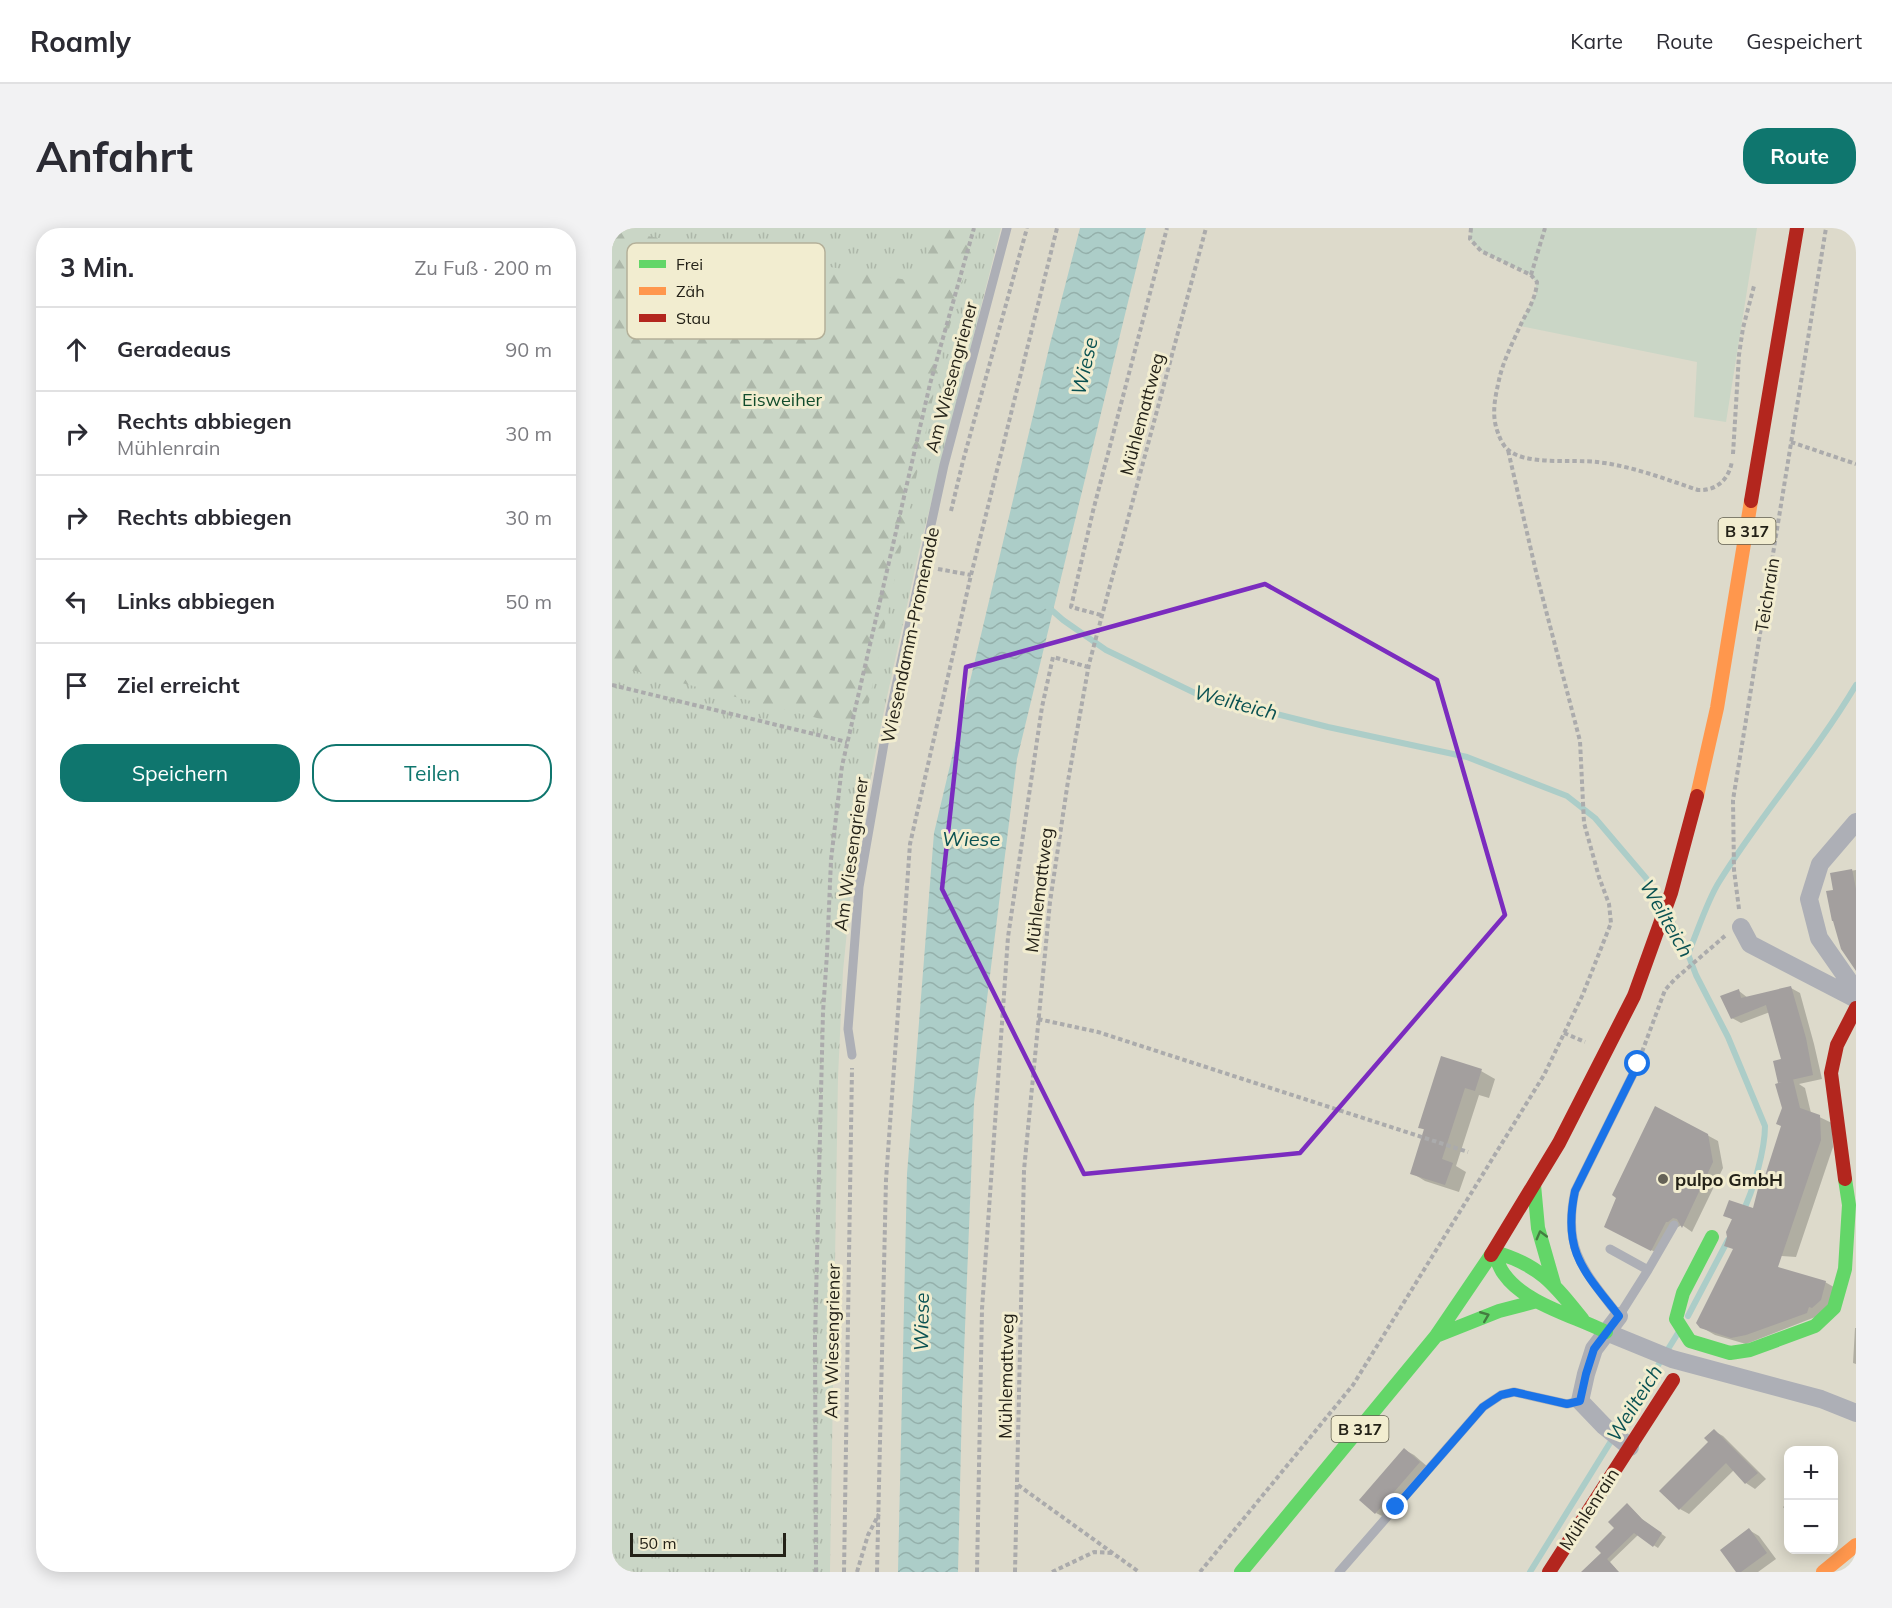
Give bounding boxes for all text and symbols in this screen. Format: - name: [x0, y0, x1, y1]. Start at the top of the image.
- text: Roamly: [30, 24, 131, 59]
- text: Karte: [1570, 28, 1623, 54]
- text: Route: [1656, 28, 1713, 54]
- text: Gespeichert: [1746, 28, 1862, 54]
- button: Route: [1743, 128, 1856, 184]
- text: Anfahrt: [36, 130, 193, 183]
- legend: [627, 243, 825, 339]
- text: 3 Min.: [60, 251, 134, 284]
- text: Frei: [676, 254, 703, 274]
- text: Zu Fuß · 200 m: [414, 255, 552, 280]
- text: Zäh: [676, 281, 705, 301]
- street label: Am Wiesengriener: [920, 299, 982, 455]
- text: Stau: [676, 308, 710, 328]
- icon: ahead: [60, 333, 93, 366]
- water label: Wiese: [1065, 334, 1103, 397]
- text: Geradeaus: [117, 335, 231, 363]
- text: 90 m: [505, 337, 552, 362]
- street label: Mühlemattweg: [1115, 350, 1169, 478]
- park label: Eisweiher: [742, 388, 823, 411]
- text: Rechts abbiegen: [117, 407, 292, 435]
- icon: right: [60, 417, 93, 450]
- text: 30 m: [505, 421, 552, 446]
- text: Mühlenrain: [117, 435, 220, 460]
- icon: right: [60, 501, 93, 534]
- text: Rechts abbiegen: [117, 503, 292, 531]
- text: 30 m: [505, 505, 552, 530]
- road number: B 317: [1718, 518, 1776, 544]
- street label: Wiesendamm-Promenade: [876, 525, 944, 745]
- street label: Teichrain: [1750, 556, 1784, 634]
- icon: left: [60, 585, 93, 618]
- text: Links abbiegen: [117, 587, 275, 615]
- text: 50 m: [505, 589, 552, 614]
- icon: arrive: [60, 669, 93, 702]
- text: Ziel erreicht: [117, 671, 240, 699]
- water label: Weilteich: [1191, 679, 1281, 725]
- button: Speichern: [60, 744, 300, 802]
- button: Teilen: [312, 744, 552, 802]
- street label: Am Wiesengriener: [829, 775, 873, 933]
- water label: Wiese: [942, 826, 1000, 851]
- street label: Mühlemattweg: [1020, 826, 1058, 954]
- water label: Weilteich: [1635, 875, 1699, 961]
- route start: [1624, 1050, 1650, 1076]
- place label: pulpo GmbH: [1675, 1168, 1783, 1191]
- marker: pulpo GmbH: [1656, 1172, 1670, 1186]
- one-way arrow: [1535, 1230, 1548, 1240]
- street label: Am Wiesengriener: [819, 1263, 845, 1419]
- water label: Wiese: [908, 1292, 934, 1352]
- one-way arrow: [1479, 1311, 1490, 1323]
- street label: Mühlemattweg: [993, 1313, 1019, 1439]
- water label: Weilteich: [1601, 1360, 1667, 1446]
- road number: B 317: [1332, 1416, 1389, 1442]
- map controls: [1784, 1446, 1838, 1554]
- button: +: [1784, 1446, 1838, 1500]
- street label: Mühlenrain: [1554, 1464, 1624, 1554]
- route end: [1382, 1493, 1408, 1519]
- button: −: [1784, 1500, 1838, 1554]
- scale bar: [630, 1530, 786, 1558]
- text: 50 m: [639, 1533, 676, 1553]

